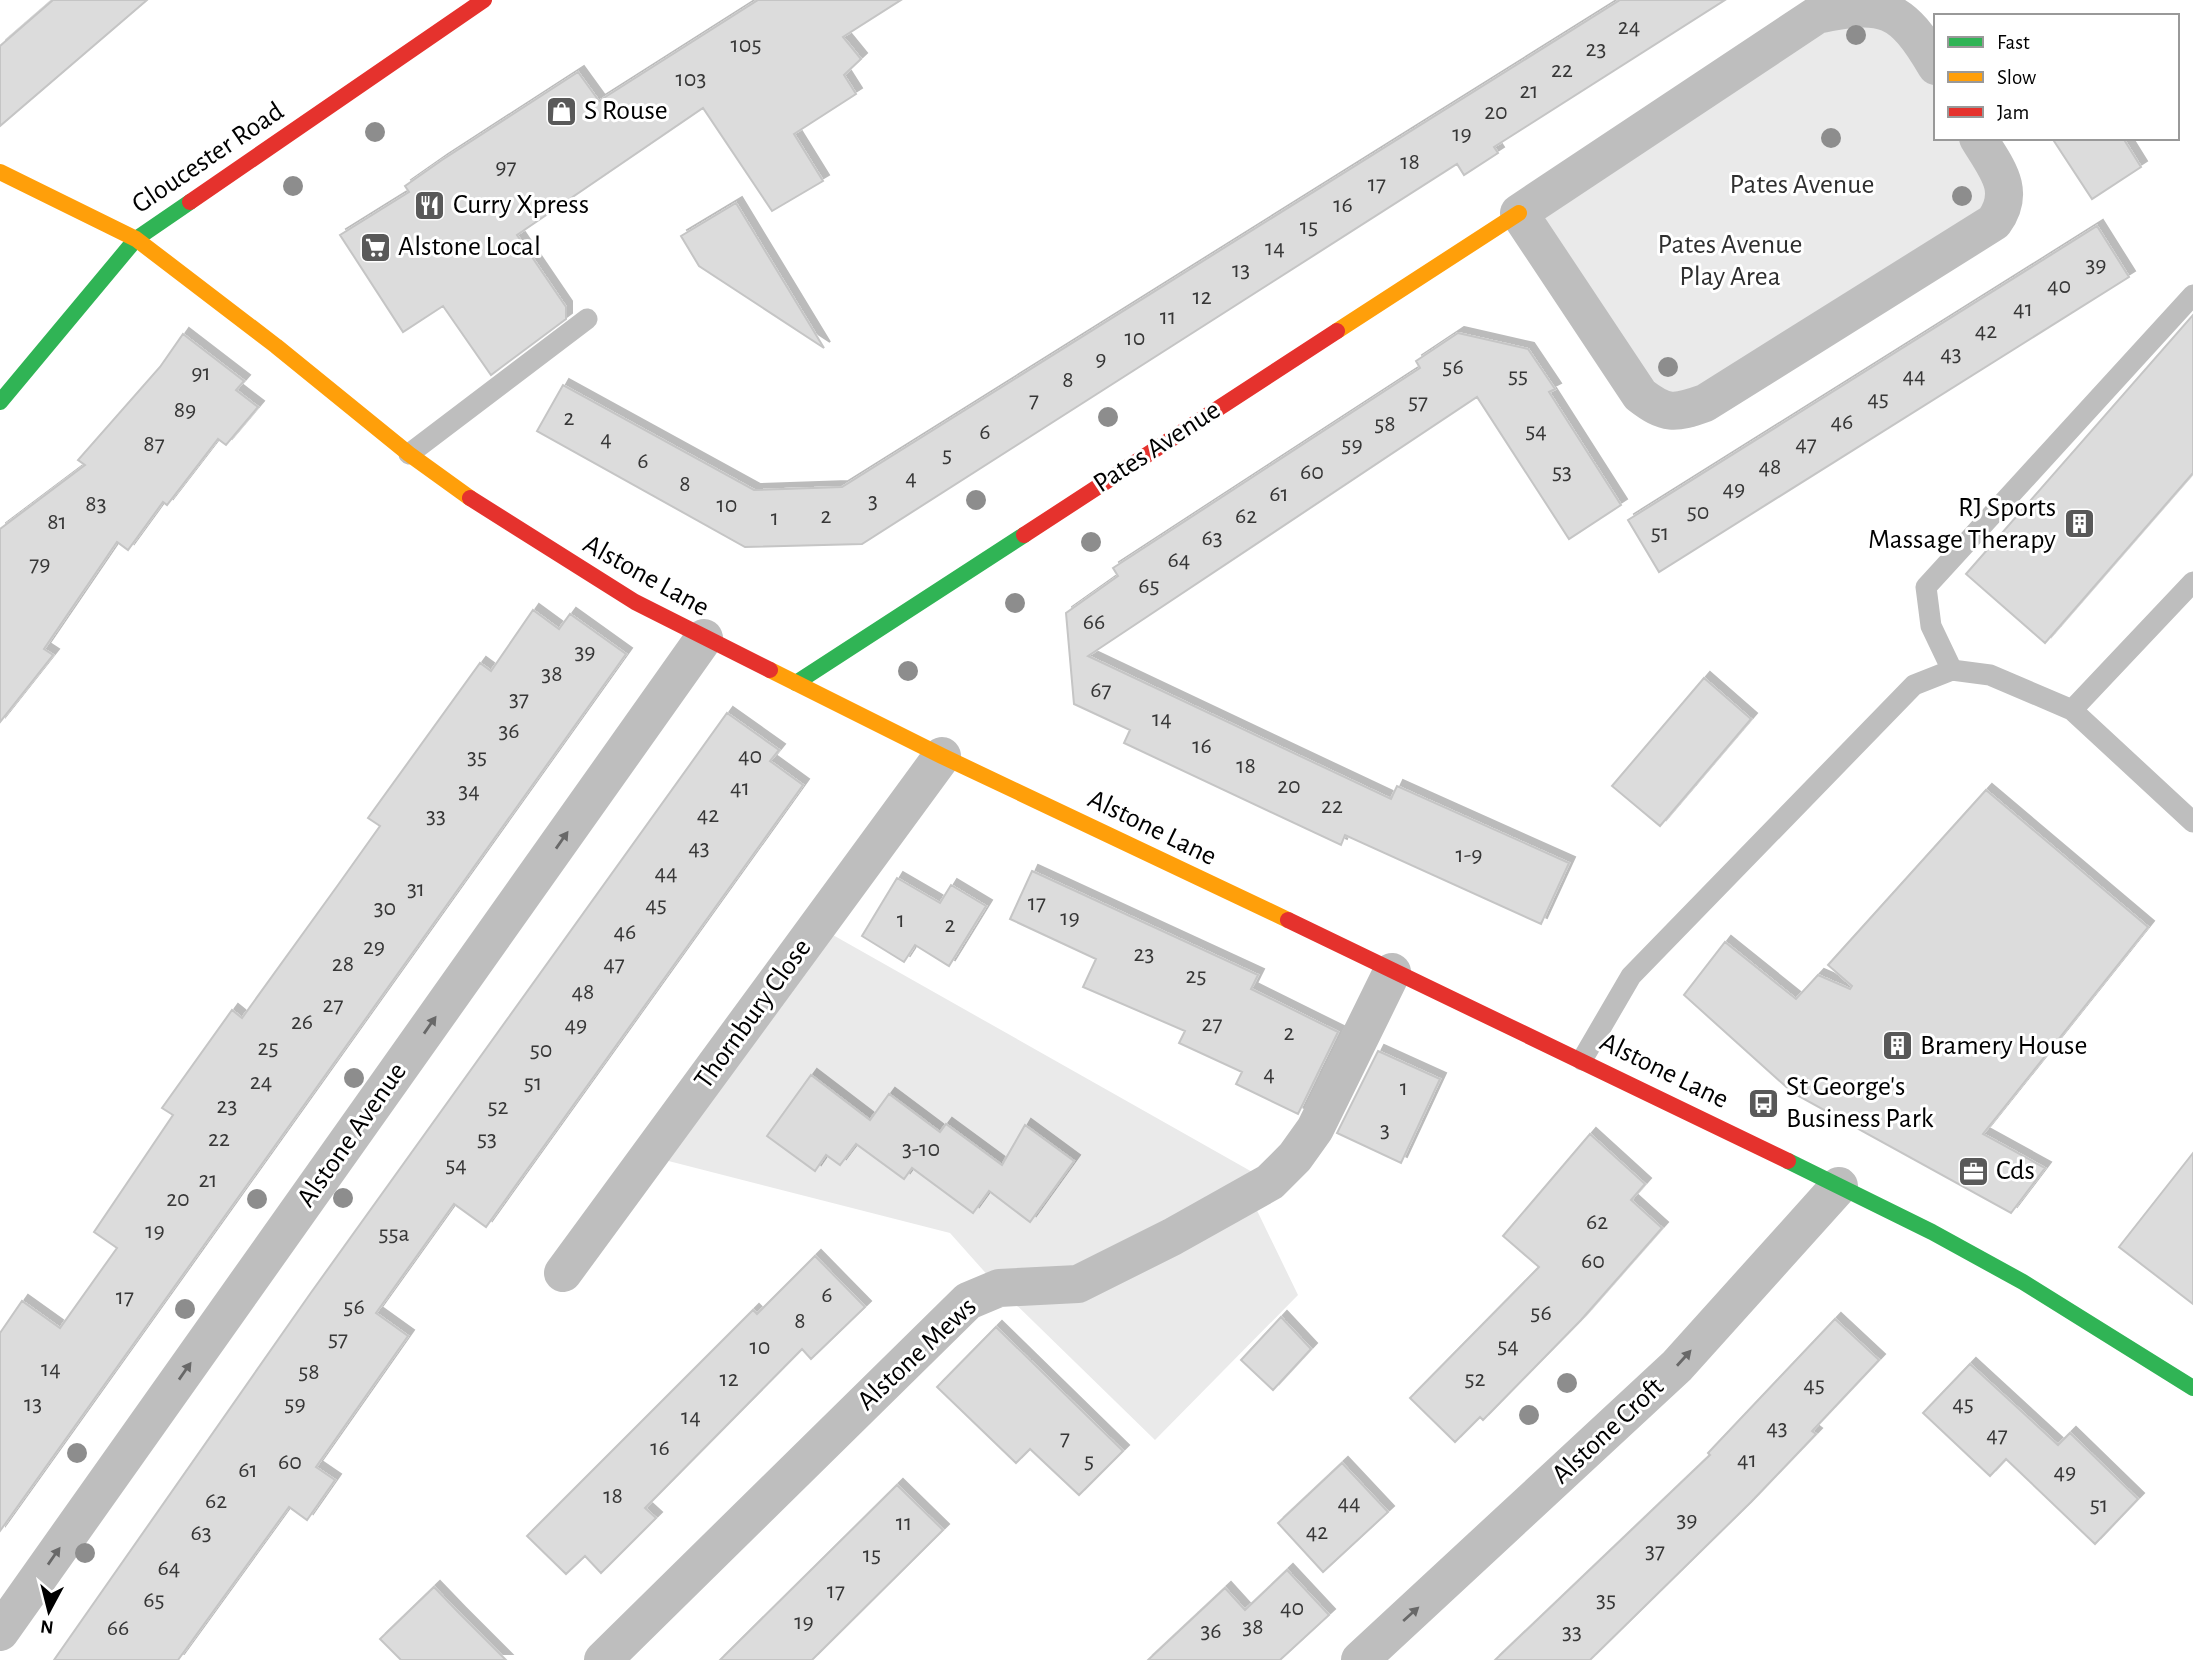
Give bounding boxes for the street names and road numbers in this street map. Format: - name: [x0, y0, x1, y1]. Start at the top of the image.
- street label: Gloucester Road: [127, 97, 289, 219]
- street label: Pates Avenue: [1089, 396, 1225, 498]
- street label: Alstone Lane: [578, 530, 714, 622]
- street label: Alstone Lane: [1083, 785, 1221, 871]
- street label: Thornbury Close: [689, 934, 817, 1094]
- street label: Alstone Lane: [1595, 1028, 1733, 1114]
- street label: Alstone Avenue: [292, 1058, 412, 1212]
- street label: Alstone Mews: [852, 1292, 982, 1416]
- street label: Alstone Croft: [1547, 1373, 1669, 1489]

